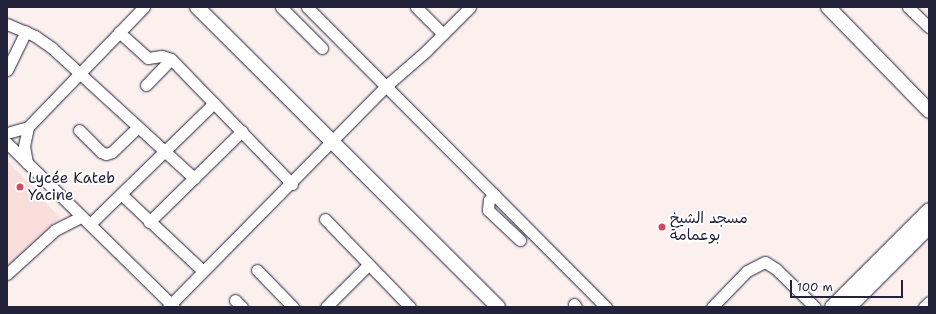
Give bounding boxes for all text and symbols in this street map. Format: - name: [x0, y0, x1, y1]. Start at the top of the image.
- place label: Lycée Kateb Yacine: [28, 169, 115, 204]
- marker: Lycée Kateb Yacine: [15, 182, 25, 192]
- place label: مسجد الشيخ بوعمامة: [670, 209, 748, 244]
- marker: مسجد الشيخ بوعمامة: [657, 222, 667, 232]
- scale bar: [792, 272, 905, 298]
- text: 100 m: [797, 279, 833, 295]

